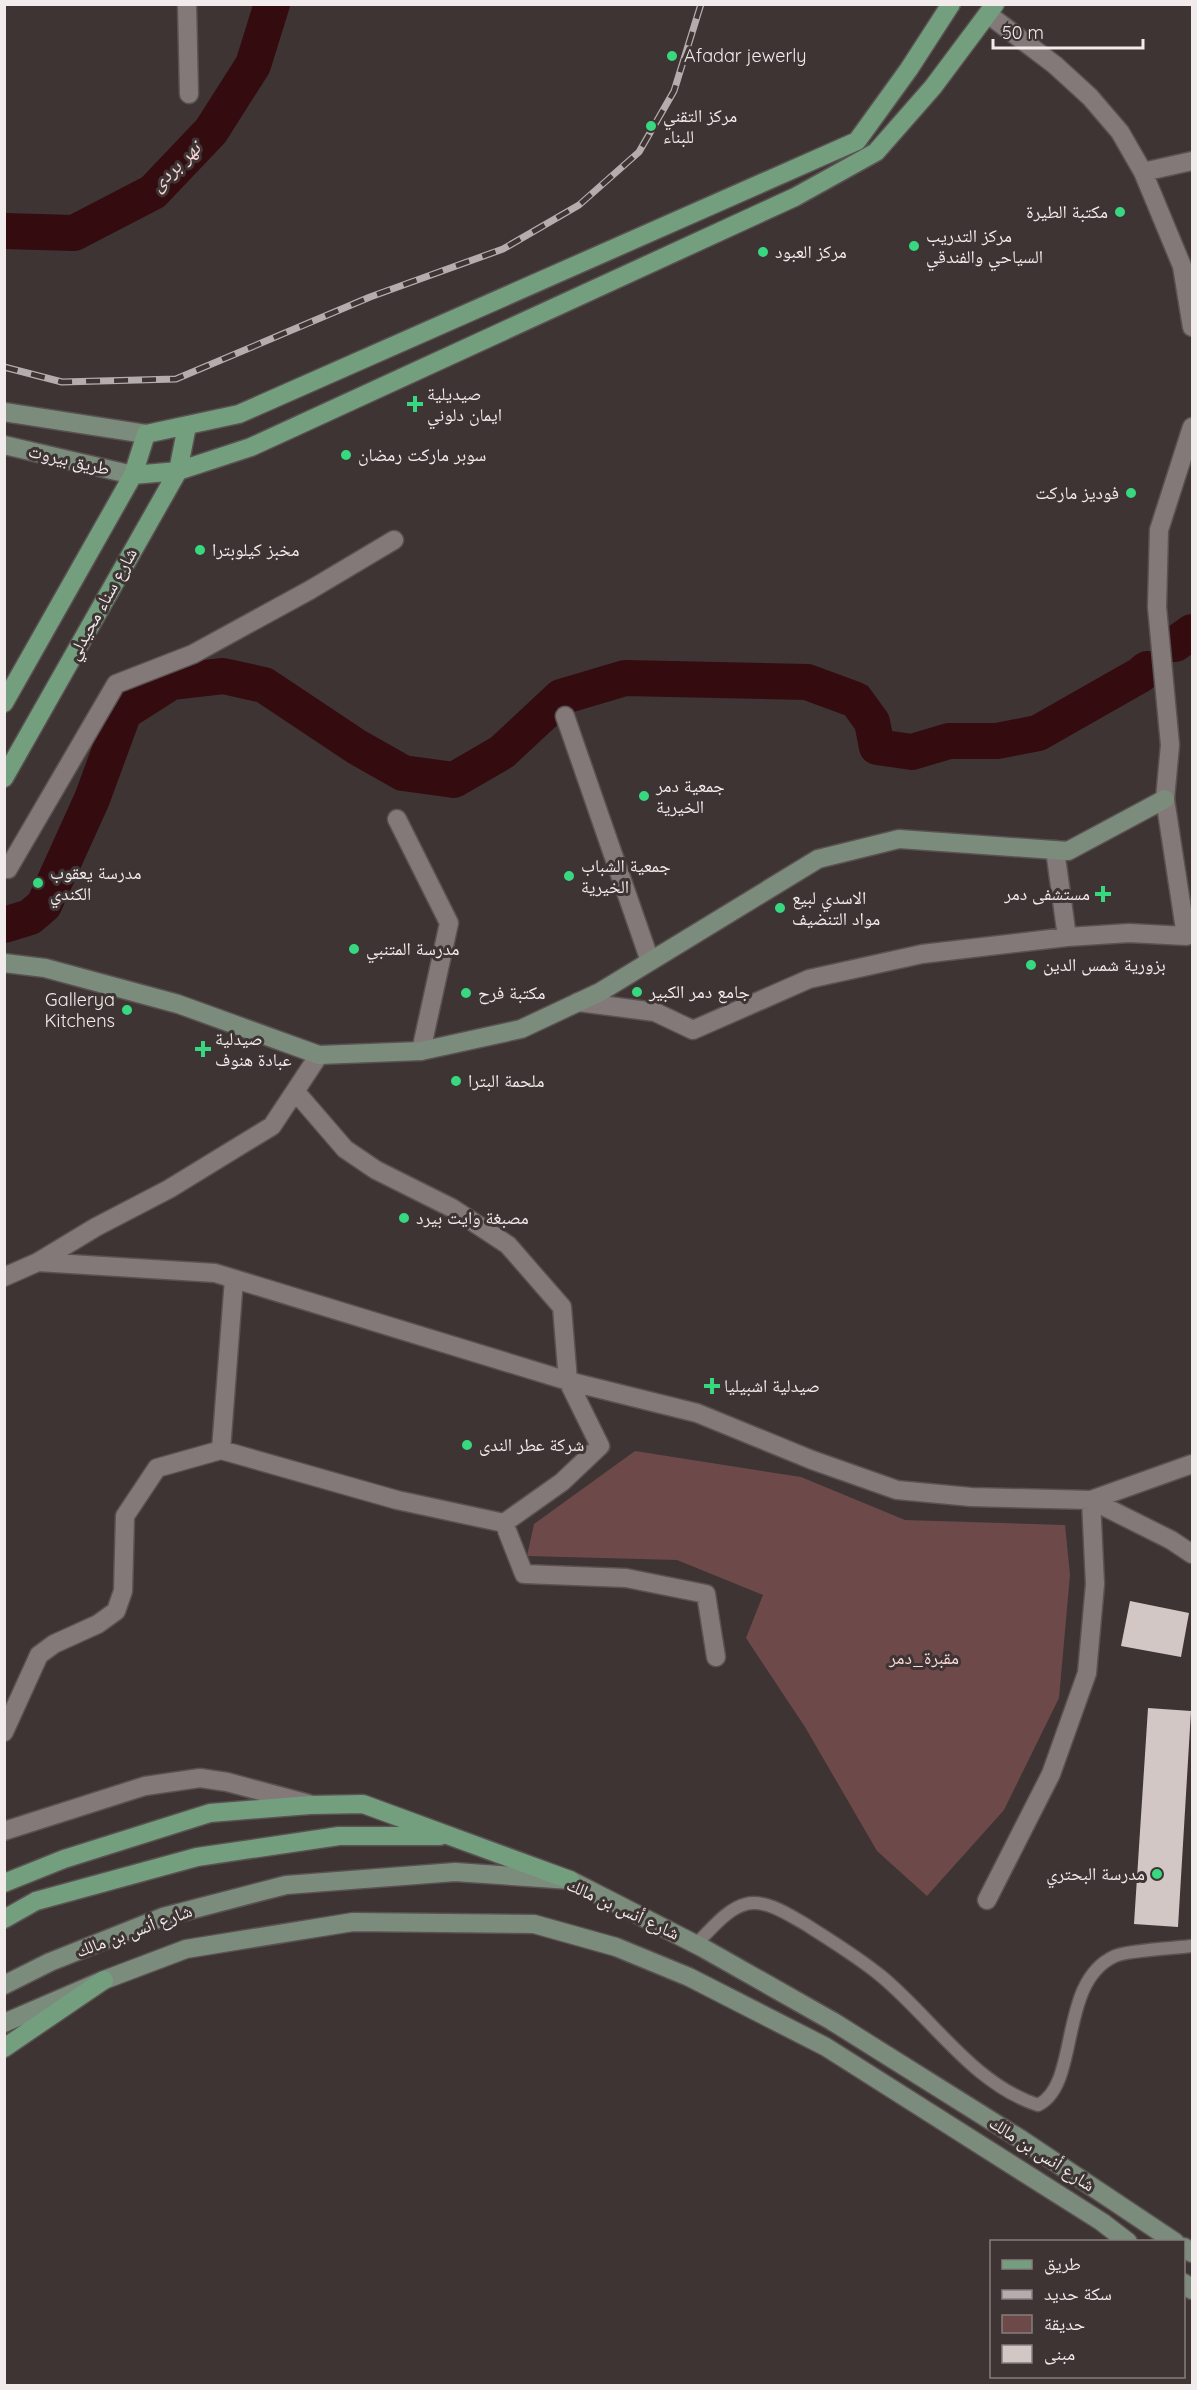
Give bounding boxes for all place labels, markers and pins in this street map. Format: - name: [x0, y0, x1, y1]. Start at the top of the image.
- place label: Afadar jewerly: [684, 44, 806, 67]
- marker: Afadar jewerly: [665, 49, 679, 63]
- place label: مركز التقني للبناء: [663, 104, 737, 148]
- marker: مركز التقني للبناء: [644, 119, 658, 133]
- place label: مكتبة الطيرة: [1026, 200, 1108, 223]
- marker: مكتبة الطيرة: [1113, 205, 1127, 219]
- place label: مركز التدريب السياحي والفندقي: [926, 224, 1043, 272]
- marker: مركز التدريب السياحي والفندقي: [907, 239, 921, 253]
- place label: مركز العبود: [775, 240, 847, 263]
- marker: مركز العبود: [756, 245, 770, 259]
- place label: صيديلية ايمان دلوني: [427, 382, 502, 430]
- marker: صيديلية ايمان دلوني: [408, 397, 422, 411]
- place label: سوبر ماركت رمضان: [358, 443, 486, 466]
- marker: سوبر ماركت رمضان: [339, 448, 353, 462]
- place label: فوديز ماركت: [1035, 481, 1119, 504]
- marker: فوديز ماركت: [1124, 486, 1138, 500]
- place label: مخبز كيلوبترا: [212, 538, 299, 561]
- marker: مخبز كيلوبترا: [193, 543, 207, 557]
- place label: جمعية دمر الخيرية: [655, 774, 725, 818]
- marker: جمعية دمر الخيرية: [637, 789, 651, 803]
- place label: جمعية الشباب الخيرية: [581, 854, 671, 898]
- place label: مدرسة يعقوب الكندي: [50, 861, 142, 909]
- marker: جمعية الشباب الخيرية: [562, 869, 576, 883]
- marker: مدرسة يعقوب الكندي: [31, 876, 45, 890]
- place label: مستشفى دمر: [1003, 882, 1090, 905]
- marker: مستشفى دمر: [1094, 885, 1112, 903]
- place label: الاسدي لبيع مواد التنضيف: [792, 886, 880, 930]
- marker: الاسدي لبيع مواد التنضيف: [773, 901, 787, 915]
- place label: مدرسة المتنبي: [366, 937, 459, 964]
- marker: مدرسة المتنبي: [347, 942, 361, 956]
- place label: بزورية شمس الدين: [1043, 953, 1166, 976]
- marker: بزورية شمس الدين: [1024, 958, 1038, 972]
- place label: جامع دمر الكبير: [648, 980, 750, 1004]
- place label: مكتبة فرح: [478, 981, 546, 1005]
- marker: جامع دمر الكبير: [630, 985, 644, 999]
- marker: مكتبة فرح: [459, 986, 473, 1000]
- place label: Gallerya Kitchens: [44, 988, 115, 1032]
- marker: Gallerya Kitchens: [120, 1003, 134, 1017]
- place label: صيدلية عبادة هنوف: [215, 1027, 292, 1071]
- marker: صيدلية عبادة هنوف: [196, 1042, 210, 1056]
- place label: ملحمة البترا: [468, 1069, 544, 1092]
- marker: ملحمة البترا: [449, 1074, 463, 1088]
- place label: مصبغة وايت بيرد: [416, 1206, 529, 1229]
- marker: مصبغة وايت بيرد: [397, 1211, 411, 1225]
- place label: صيدلية اشبيليا: [724, 1374, 820, 1397]
- marker: صيدلية اشبيليا: [705, 1379, 719, 1393]
- place label: شركة عطر الندى: [479, 1433, 584, 1456]
- marker: شركة عطر الندى: [460, 1438, 474, 1452]
- place label: مدرسة البحتري: [1046, 1862, 1145, 1889]
- marker: مدرسة البحتري: [1150, 1867, 1164, 1881]

